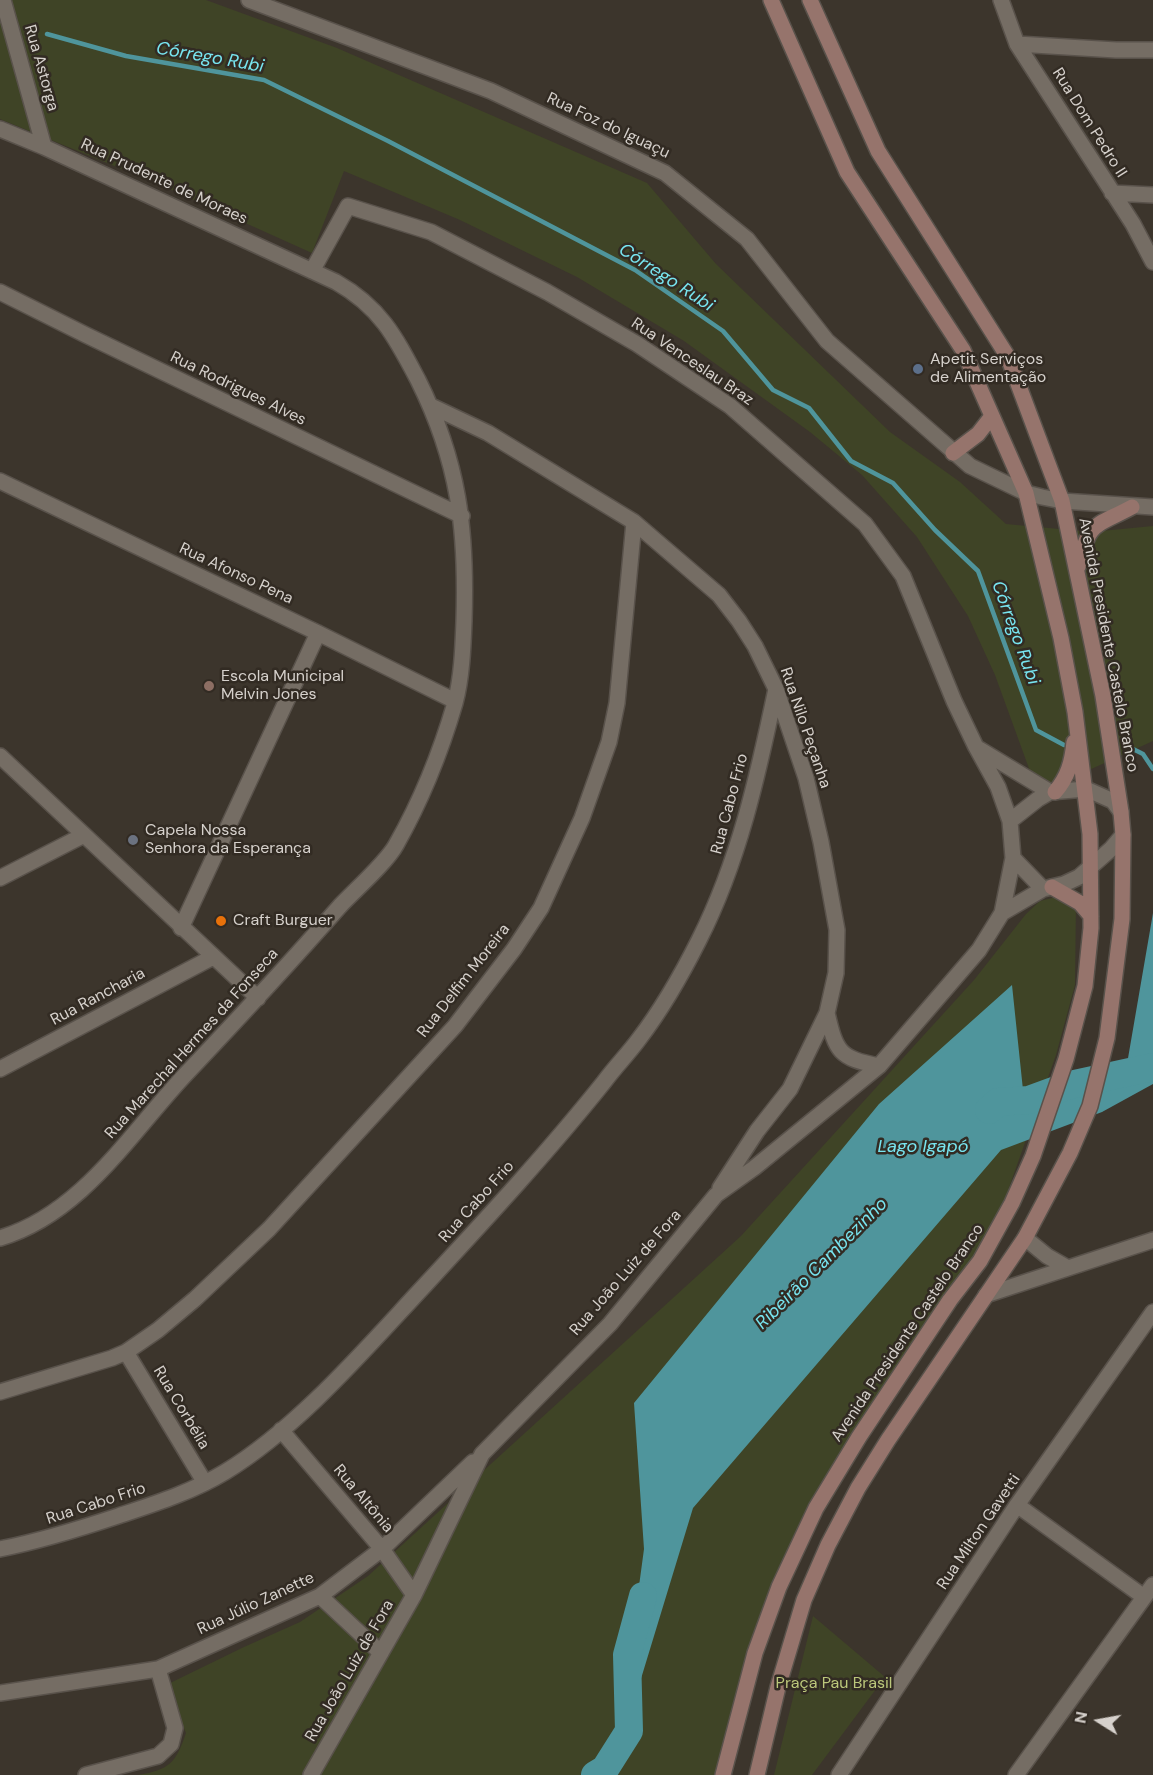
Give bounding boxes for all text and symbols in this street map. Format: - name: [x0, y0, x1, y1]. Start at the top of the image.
- street label: Rua Astorga: [20, 23, 62, 113]
- water label: Córrego Rubi: [154, 38, 266, 78]
- street label: Rua Dom Pedro II: [1048, 65, 1130, 181]
- street label: Rua Foz do Iguaçu: [543, 89, 673, 163]
- street label: Rua Prudente de Moraes: [78, 135, 250, 229]
- water label: Córrego Rubi: [614, 239, 718, 317]
- street label: Rua Venceslau Braz: [627, 314, 757, 410]
- street label: Rua Rodrigues Alves: [167, 348, 309, 430]
- place label: Apetit Serviços de Alimentação: [930, 350, 1046, 388]
- marker: Apetit Serviços de Alimentação: [911, 362, 925, 376]
- street label: Avenida Presidente Castelo Branco: [1074, 516, 1142, 774]
- street label: Rua Afonso Pena: [176, 539, 296, 609]
- water label: Córrego Rubi: [986, 578, 1044, 688]
- street label: Rua Nilo Peçanha: [775, 665, 835, 791]
- place label: Escola Municipal Melvin Jones: [221, 667, 344, 705]
- marker: Escola Municipal Melvin Jones: [202, 679, 216, 693]
- street label: Rua Cabo Frio: [707, 752, 753, 856]
- place label: Capela Nossa Senhora da Esperança: [145, 821, 311, 859]
- marker: Capela Nossa Senhora da Esperança: [126, 833, 140, 847]
- place label: Craft Burguer: [233, 911, 333, 931]
- marker: Craft Burguer: [214, 914, 228, 928]
- street label: Rua Delfim Moreira: [414, 920, 514, 1042]
- street label: Rua Marechal Hermes da Fonseca: [101, 945, 283, 1143]
- street label: Rua Rancharia: [47, 964, 149, 1030]
- water label: Lago Igapó: [878, 1136, 968, 1158]
- street label: Rua Cabo Frio: [435, 1157, 519, 1247]
- water label: Ribeirão Cambezinho: [752, 1194, 892, 1334]
- street label: Rua João Luiz de Fora: [566, 1206, 686, 1340]
- street label: Avenida Presidente Castelo Branco: [828, 1220, 988, 1446]
- street label: Rua Corbélia: [149, 1363, 213, 1453]
- street label: Rua Altônia: [329, 1461, 397, 1537]
- street label: Rua Milton Gavetti: [933, 1471, 1025, 1593]
- street label: Rua Cabo Frio: [44, 1479, 148, 1529]
- street label: Rua Júlio Zanette: [195, 1569, 317, 1639]
- street label: Rua João Luiz de Fora: [302, 1597, 398, 1745]
- park label: Praça Pau Brasil: [776, 1674, 892, 1694]
- north arrow: [1069, 1691, 1129, 1751]
- text: N: [1069, 1710, 1092, 1725]

